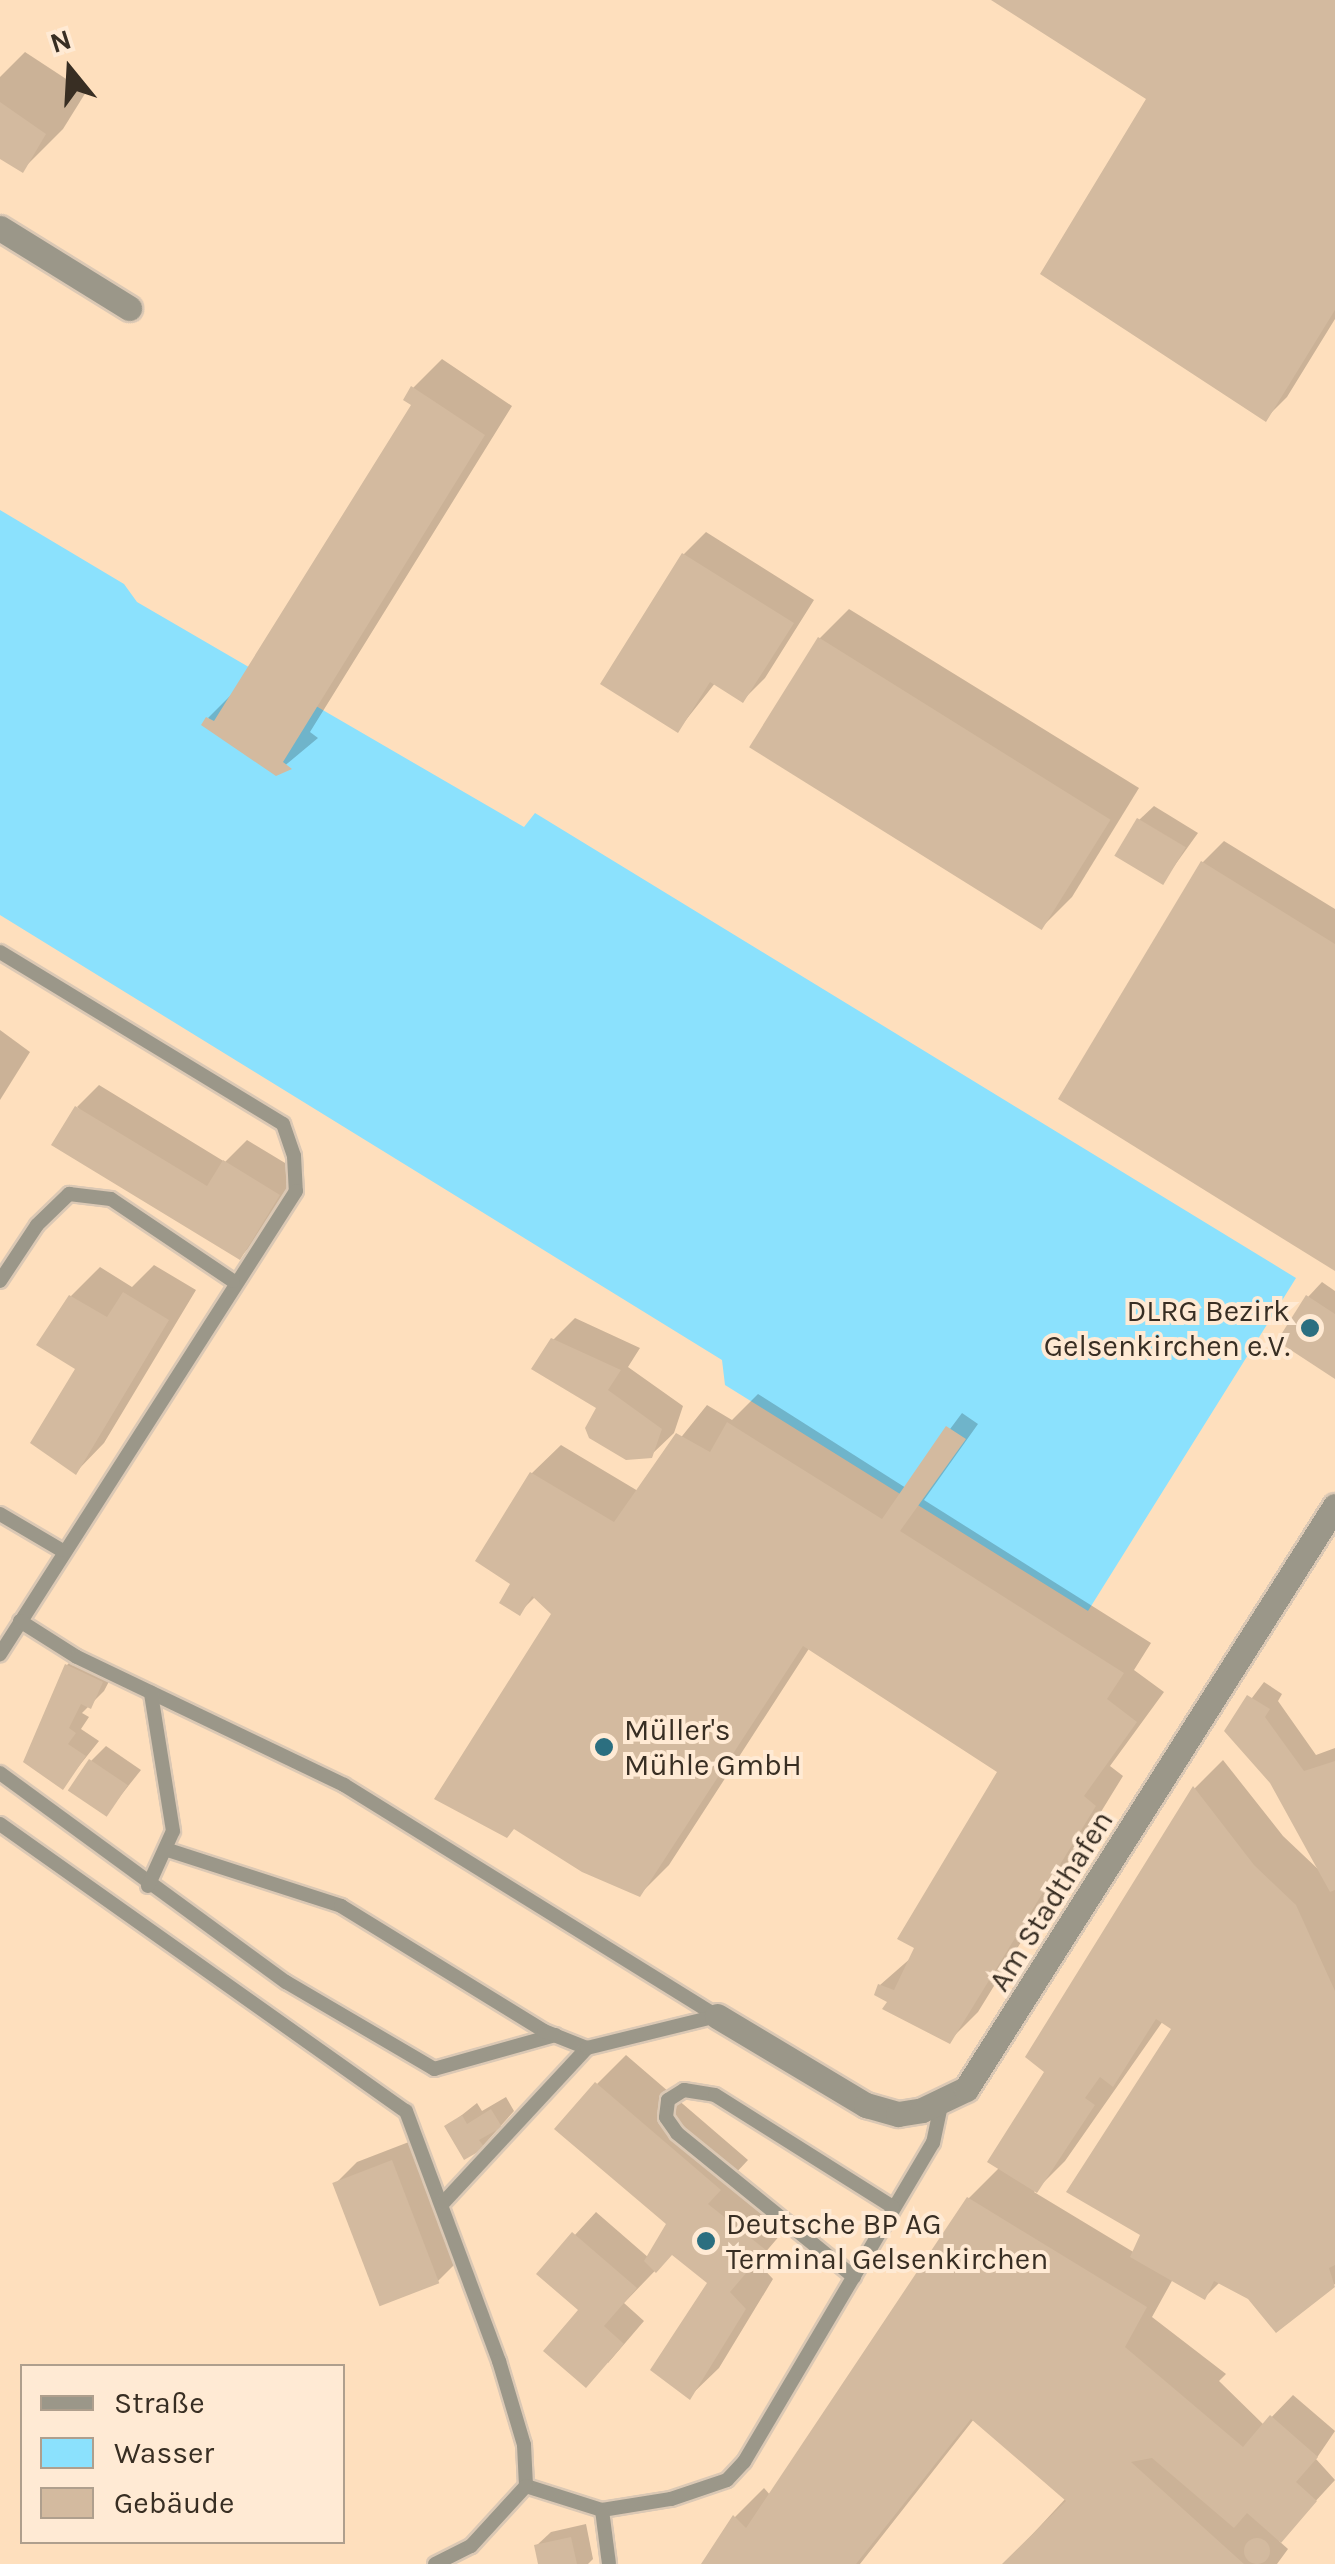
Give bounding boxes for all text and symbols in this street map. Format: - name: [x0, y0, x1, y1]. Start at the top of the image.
- north arrow: [20, 20, 120, 120]
- text: N: [46, 22, 75, 60]
- place label: DLRG Bezirk Gelsenkirchen e.V.: [1044, 1293, 1290, 1364]
- marker: DLRG Bezirk Gelsenkirchen e.V.: [1299, 1317, 1321, 1339]
- place label: Müller's Mühle GmbH: [624, 1712, 802, 1782]
- marker: Müller's Mühle GmbH: [593, 1736, 615, 1758]
- street label: Am Stadthafen: [981, 1804, 1121, 1998]
- place label: Deutsche BP AG Terminal Gelsenkirchen: [726, 2206, 1048, 2276]
- marker: Deutsche BP AG Terminal Gelsenkirchen: [695, 2230, 717, 2252]
- legend: [20, 2364, 345, 2544]
- text: Straße: [114, 2385, 205, 2421]
- text: Wasser: [114, 2435, 214, 2471]
- text: Gebäude: [114, 2485, 234, 2521]

